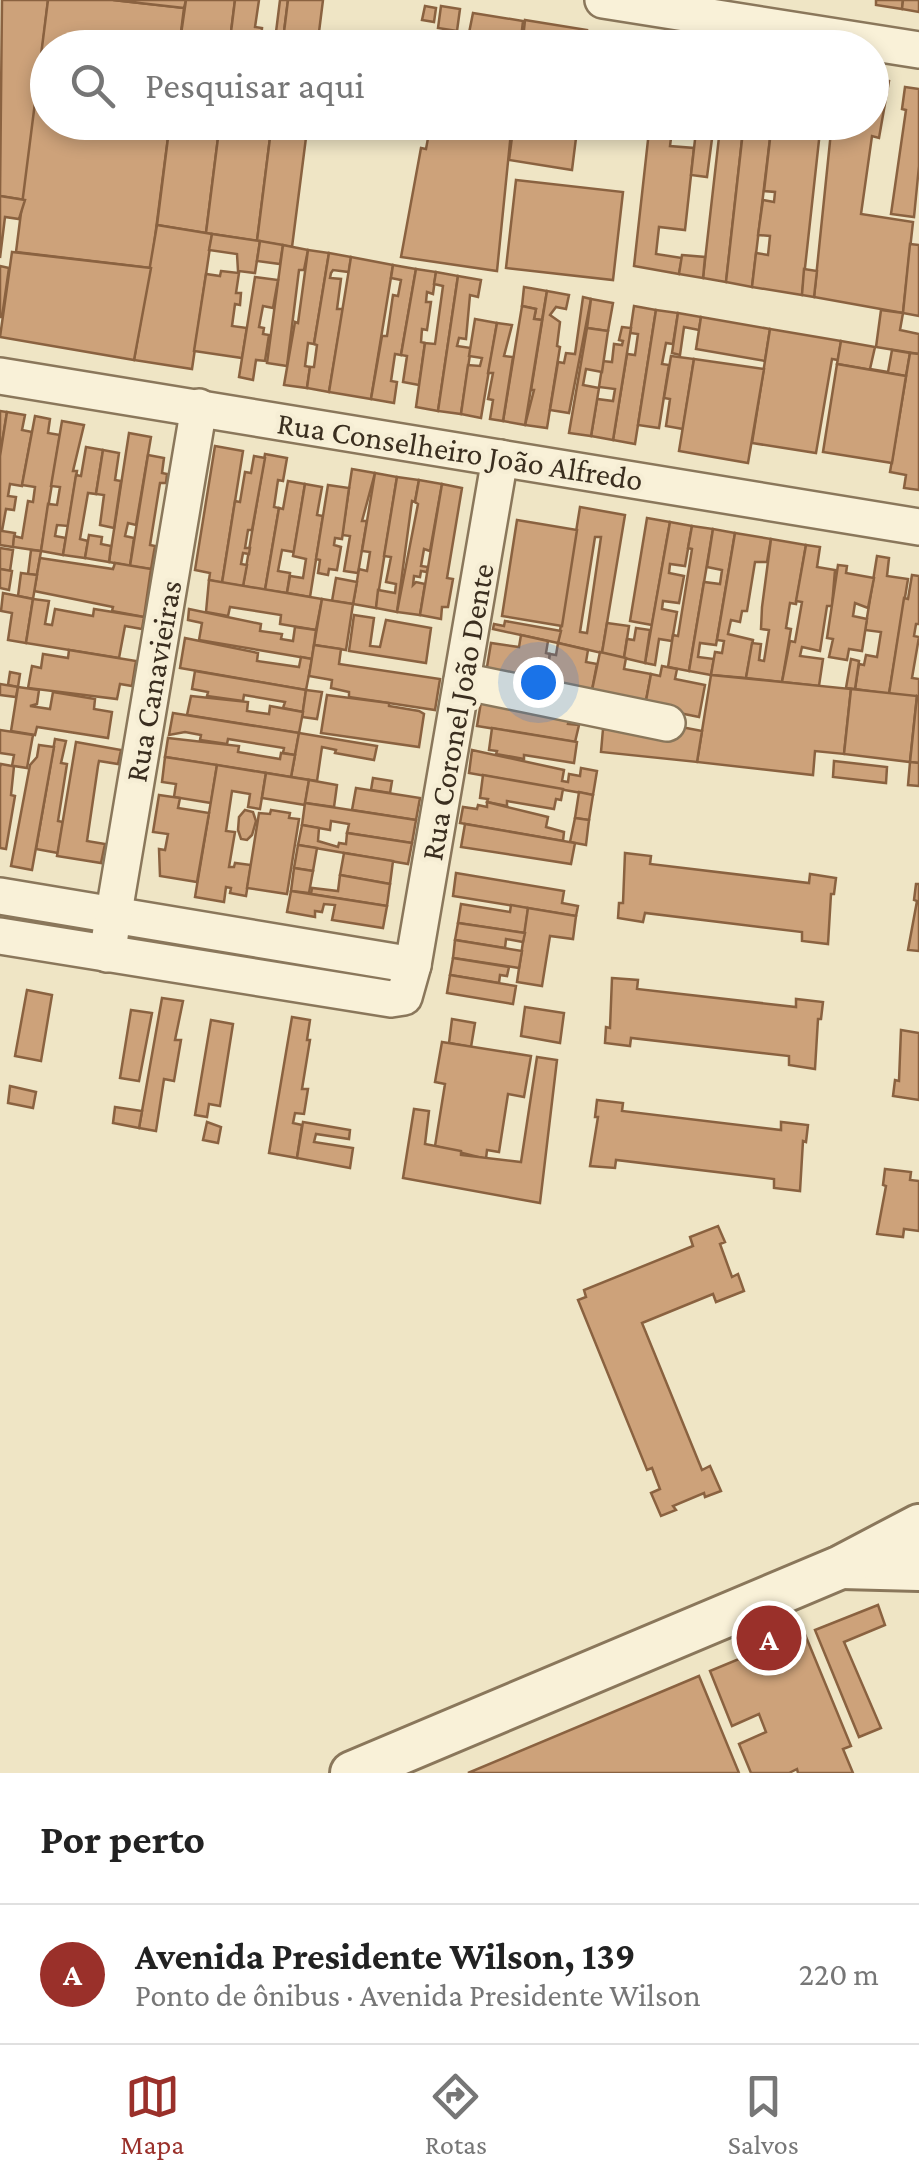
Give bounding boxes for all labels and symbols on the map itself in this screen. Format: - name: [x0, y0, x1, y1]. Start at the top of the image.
- street label: Rua Conselheiro João Alfredo: [275, 404, 645, 498]
- street label: Rua Coronel João Dente: [413, 561, 501, 863]
- street label: Rua Canavieiras: [118, 577, 188, 785]
- your location: [513, 657, 564, 708]
- pin: A: [736, 1600, 802, 1676]

